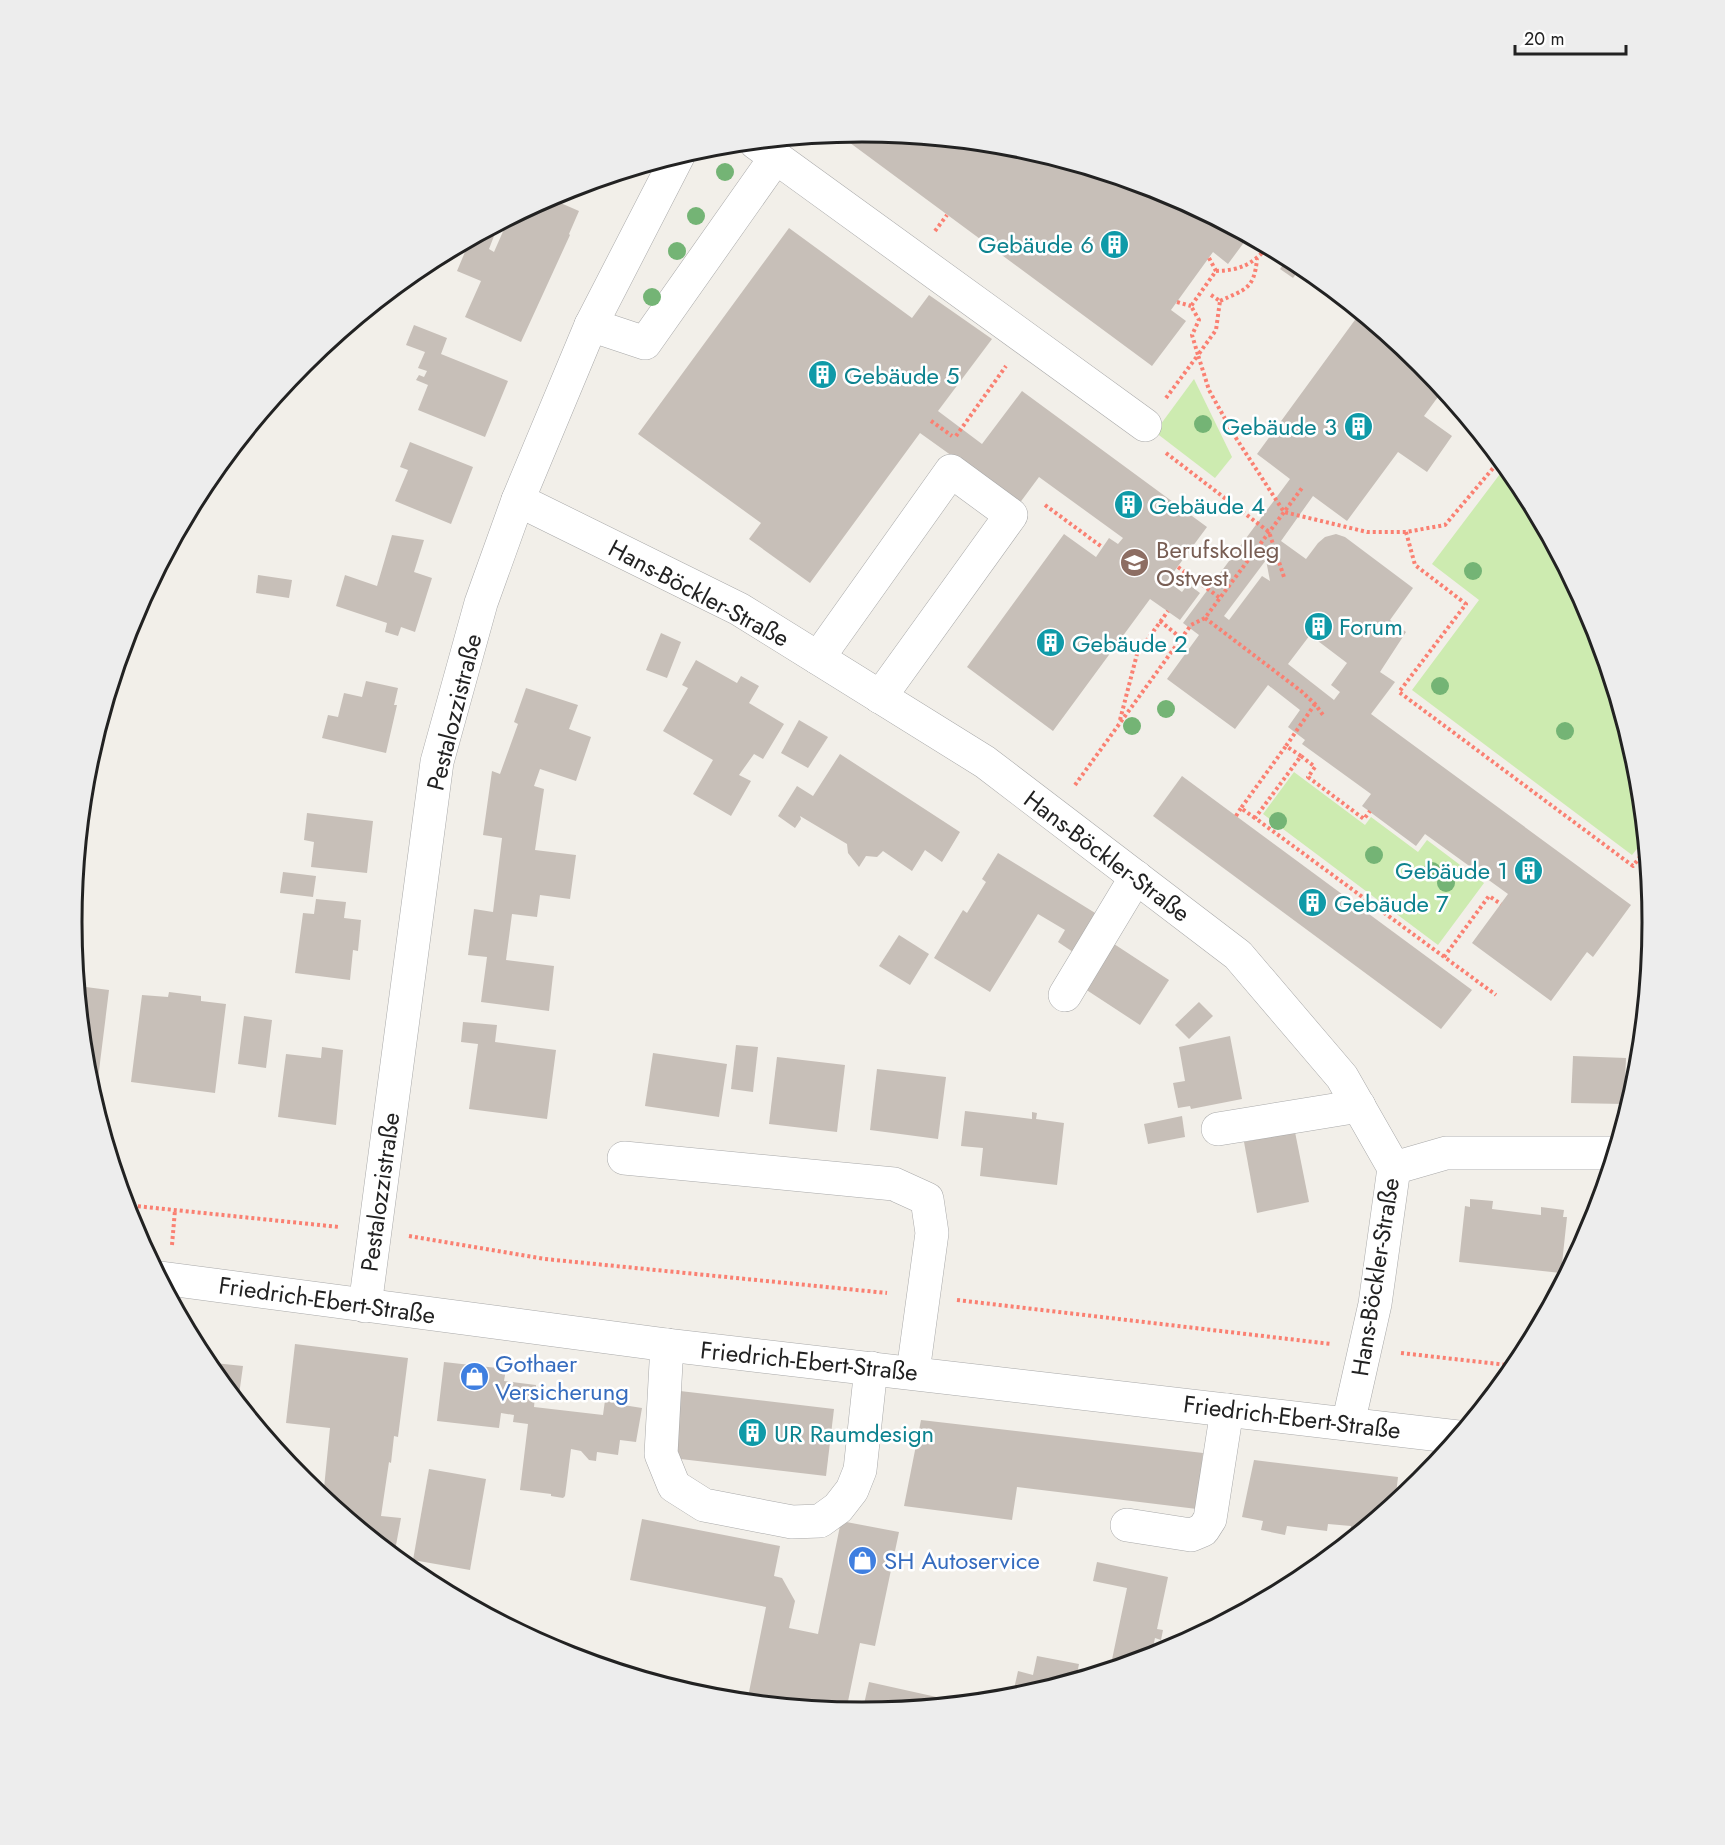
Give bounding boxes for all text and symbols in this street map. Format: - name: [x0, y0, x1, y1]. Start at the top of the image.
- scale bar: [1515, 18, 1626, 56]
- text: 20 m: [1524, 26, 1564, 52]
- place label: Gebäude 6: [978, 227, 1094, 262]
- building icon: Gebäude 6: [1099, 228, 1131, 260]
- place label: Gebäude 5: [844, 358, 960, 393]
- building icon: Gebäude 5: [807, 359, 839, 391]
- place label: Gebäude 3: [1222, 409, 1337, 444]
- building icon: Gebäude 3: [1342, 410, 1374, 442]
- place label: Gebäude 4: [1149, 488, 1265, 523]
- building icon: Gebäude 4: [1112, 489, 1144, 521]
- street label: Hans-Böckler-Straße: [602, 531, 796, 655]
- place label: Berufskolleg Ostvest: [1156, 532, 1280, 595]
- school or university icon: Berufskolleg Ostvest: [1119, 547, 1151, 579]
- place label: Forum: [1339, 609, 1403, 644]
- building icon: Forum: [1302, 610, 1334, 642]
- place label: Gebäude 2: [1072, 626, 1188, 661]
- building icon: Gebäude 2: [1035, 627, 1067, 659]
- street label: Pestalozzistraße: [418, 630, 490, 794]
- street label: Hans-Böckler-Straße: [1016, 782, 1198, 930]
- place label: Gebäude 1: [1395, 853, 1508, 888]
- building icon: Gebäude 1: [1513, 854, 1545, 886]
- place label: Gebäude 7: [1334, 886, 1449, 921]
- building icon: Gebäude 7: [1297, 887, 1329, 919]
- street label: Pestalozzistraße: [352, 1110, 408, 1274]
- street label: Hans-Böckler-Straße: [1342, 1175, 1408, 1379]
- street label: Friedrich-Ebert-Straße: [216, 1267, 438, 1333]
- street label: Friedrich-Ebert-Straße: [699, 1332, 919, 1390]
- place label: Gothaer Versicherung: [495, 1346, 629, 1409]
- shop icon: Gothaer Versicherung: [458, 1361, 490, 1393]
- street label: Friedrich-Ebert-Straße: [1181, 1386, 1403, 1448]
- place label: UR Raumdesign: [774, 1416, 934, 1451]
- building icon: UR Raumdesign: [737, 1417, 769, 1449]
- place label: SH Autoservice: [884, 1543, 1040, 1578]
- shop icon: SH Autoservice: [847, 1544, 879, 1576]

